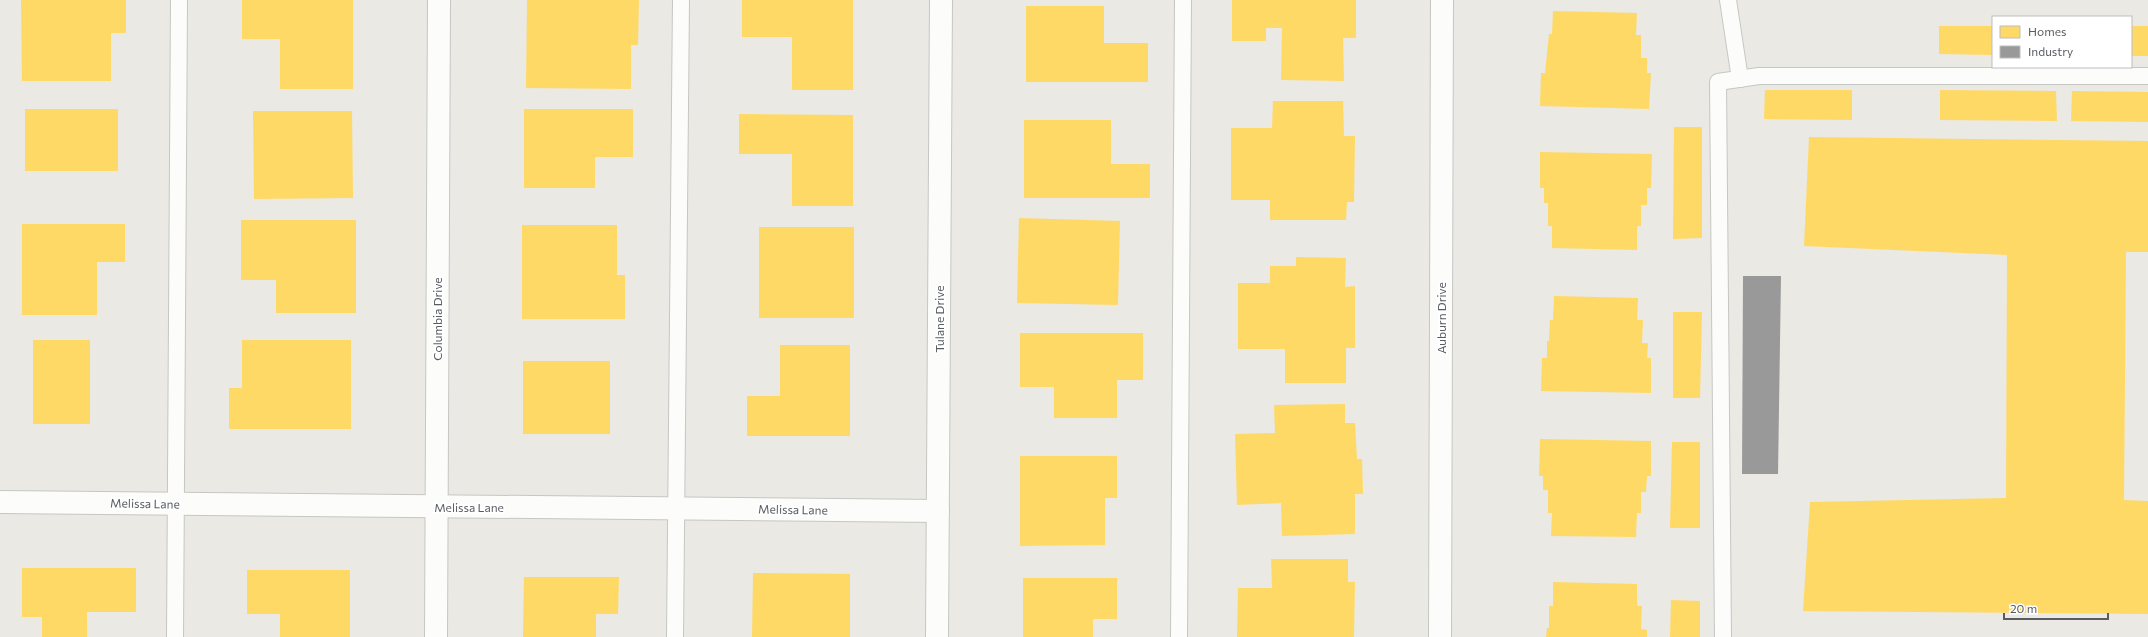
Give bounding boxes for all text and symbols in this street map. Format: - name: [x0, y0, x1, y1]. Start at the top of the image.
- legend: [1992, 16, 2132, 68]
- text: Homes: [2028, 24, 2066, 38]
- text: Industry: [2028, 44, 2073, 58]
- street label: Columbia Drive: [430, 277, 444, 361]
- street label: Auburn Drive: [1434, 282, 1448, 354]
- street label: Tulane Drive: [932, 285, 946, 353]
- street label: Melissa Lane: [110, 495, 180, 511]
- street label: Melissa Lane: [434, 500, 504, 514]
- street label: Melissa Lane: [758, 501, 828, 517]
- scale bar: [2004, 595, 2108, 621]
- text: 20 m: [2010, 601, 2037, 615]

